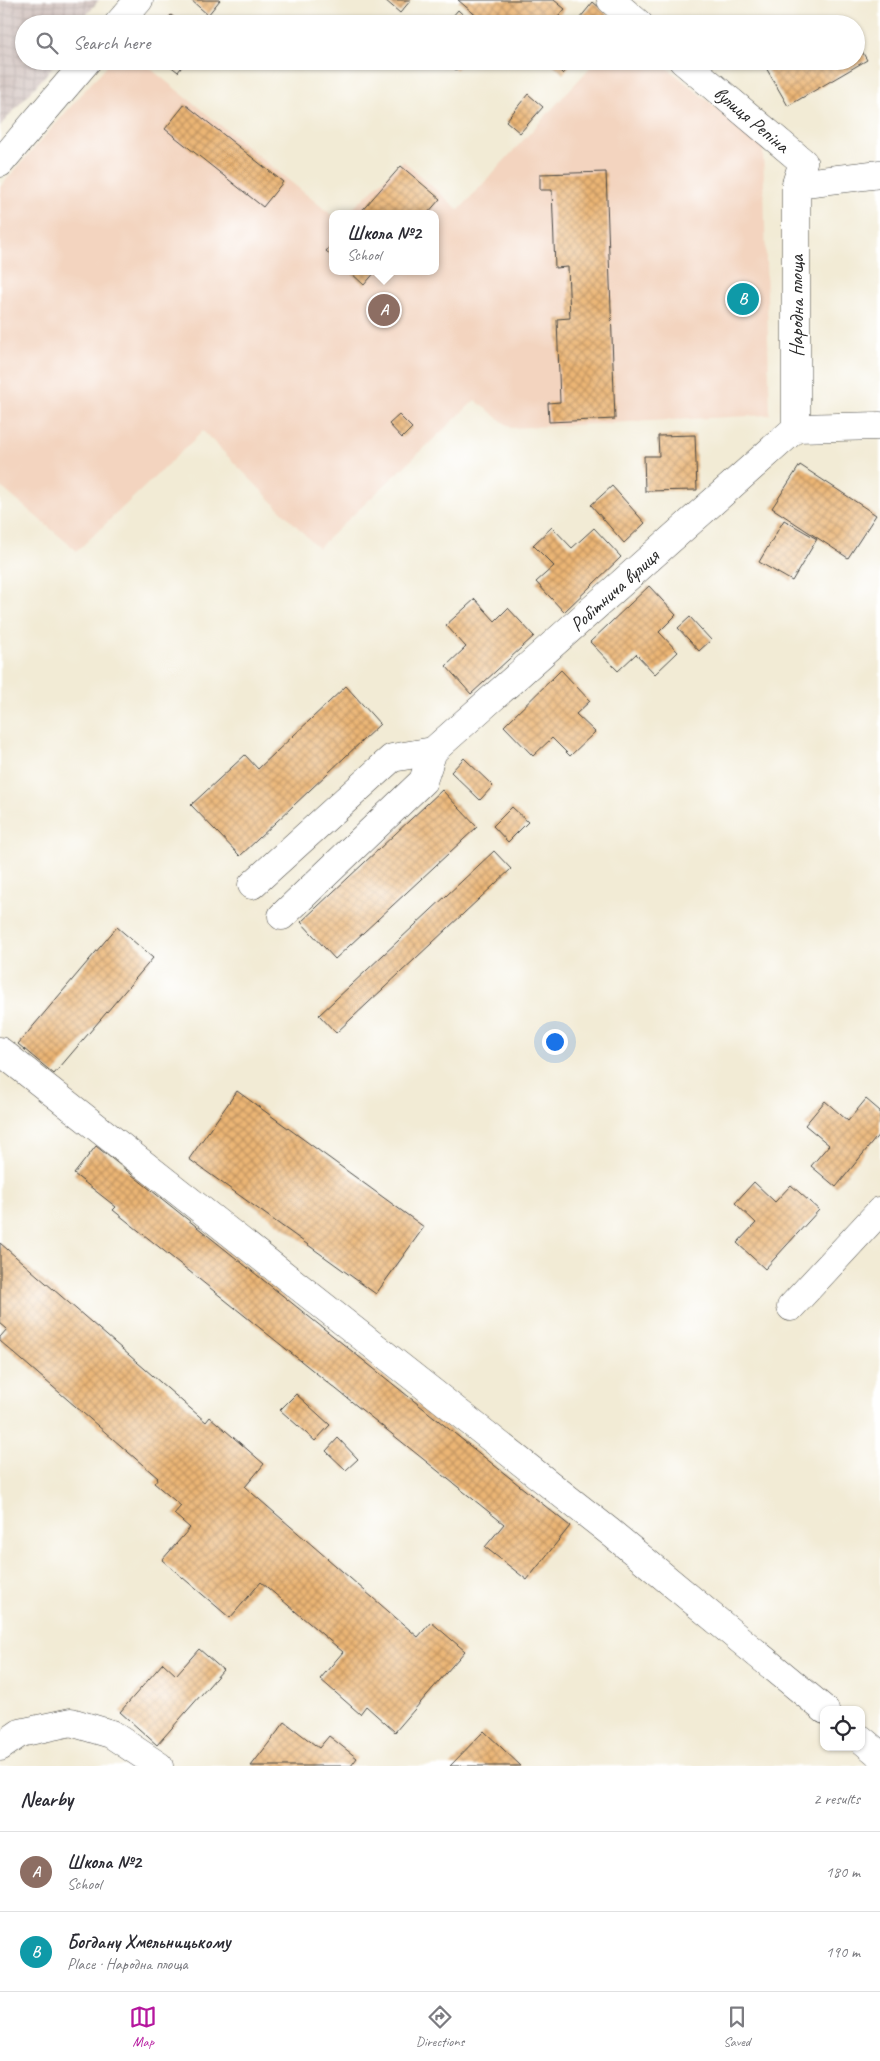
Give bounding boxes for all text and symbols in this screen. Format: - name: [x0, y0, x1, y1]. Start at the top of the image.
- search box: [15, 15, 865, 70]
- icon: search: [33, 29, 61, 57]
- text: Search here: [73, 31, 150, 55]
- street label: вулиця Репіна: [709, 81, 796, 159]
- popup: [329, 210, 439, 275]
- text: Школа №2: [347, 221, 421, 245]
- text: School: [347, 245, 381, 265]
- street label: Народна площа: [784, 253, 809, 357]
- pin: B: [727, 280, 759, 318]
- pin: A: [368, 291, 400, 329]
- street label: Робітнича вулиця: [565, 543, 665, 637]
- your location: [542, 1029, 568, 1055]
- map controls: [820, 1706, 865, 1751]
- button: locate: [820, 1706, 865, 1751]
- text: Nearby: [20, 1786, 73, 1812]
- text: 2 results: [813, 1789, 860, 1809]
- text: Школа №2: [67, 1850, 141, 1874]
- text: A: [32, 1862, 40, 1882]
- text: 180 m: [826, 1862, 860, 1882]
- text: School: [67, 1874, 101, 1894]
- text: Богдану Хмельницькому: [67, 1930, 230, 1954]
- text: B: [32, 1942, 40, 1962]
- text: 190 m: [826, 1942, 860, 1962]
- text: Place · Народна площа: [67, 1954, 188, 1974]
- tab: Map: [129, 2003, 157, 2050]
- tab: Directions: [416, 2003, 464, 2050]
- tab: Saved: [723, 2003, 751, 2050]

